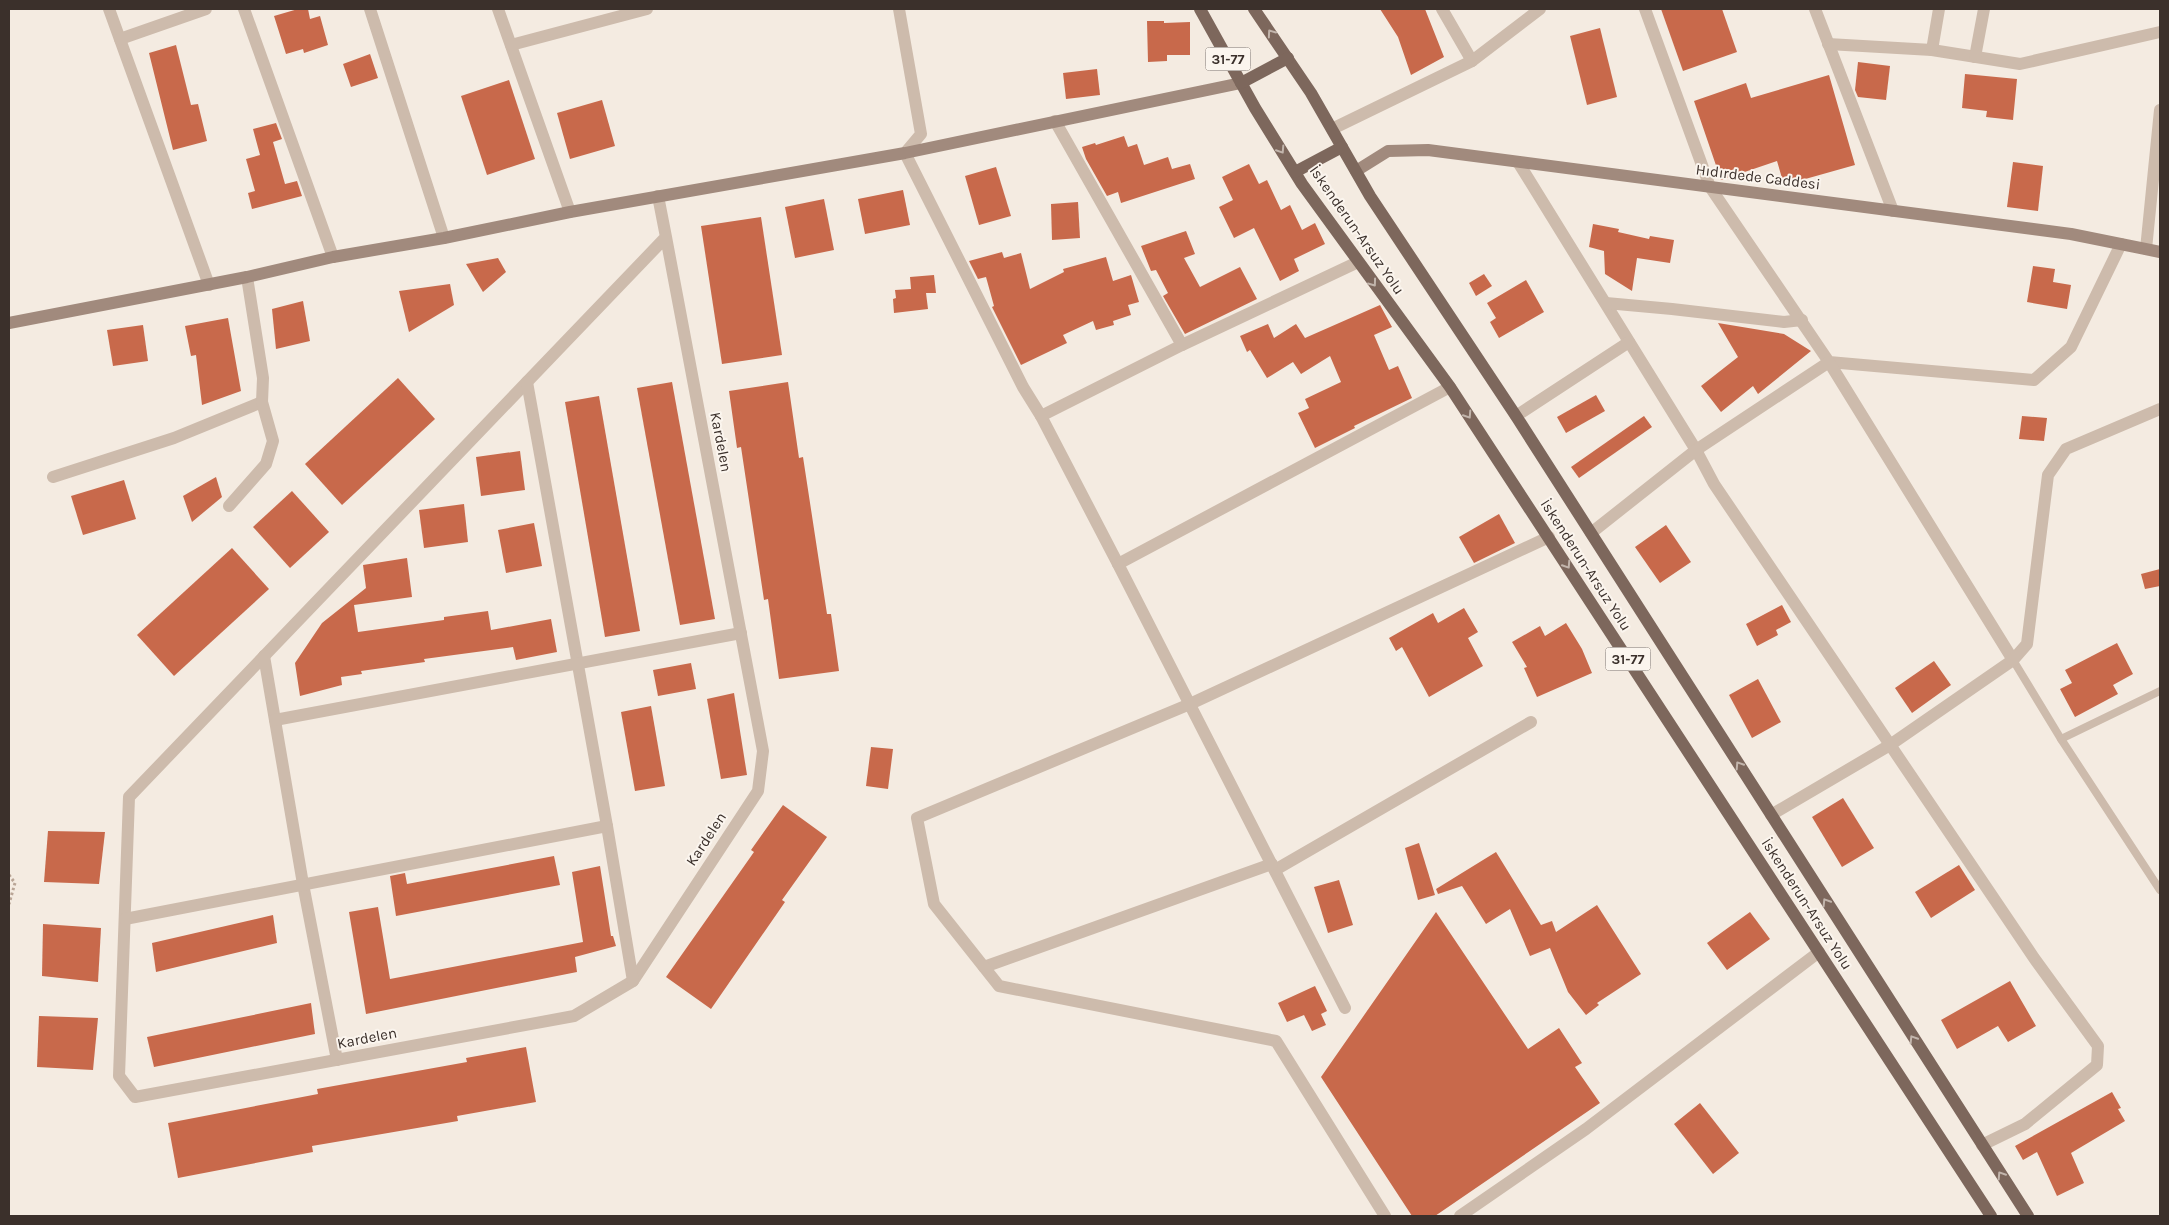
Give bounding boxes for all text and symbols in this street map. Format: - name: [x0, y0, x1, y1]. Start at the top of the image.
- one-way arrow: [1268, 29, 1277, 39]
- road number: 31-77: [1206, 48, 1250, 70]
- one-way arrow: [1275, 144, 1284, 153]
- street label: Hıdırdede Caddesi: [1695, 160, 1821, 194]
- street label: İskenderun-Arsuz Yolu: [1306, 162, 1408, 298]
- one-way arrow: [1368, 277, 1376, 286]
- one-way arrow: [1462, 410, 1472, 419]
- street label: Kardelen: [706, 411, 736, 473]
- street label: İskenderun-Arsuz Yolu: [1537, 496, 1635, 634]
- one-way arrow: [1561, 560, 1571, 569]
- road number: 31-77: [1606, 648, 1650, 671]
- one-way arrow: [1736, 761, 1745, 770]
- street label: Kardelen: [682, 809, 730, 869]
- street label: İskenderun-Arsuz Yolu: [1758, 835, 1856, 973]
- one-way arrow: [1823, 898, 1833, 907]
- street label: Kardelen: [336, 1023, 398, 1053]
- one-way arrow: [1910, 1035, 1920, 1044]
- one-way arrow: [1998, 1172, 2008, 1181]

